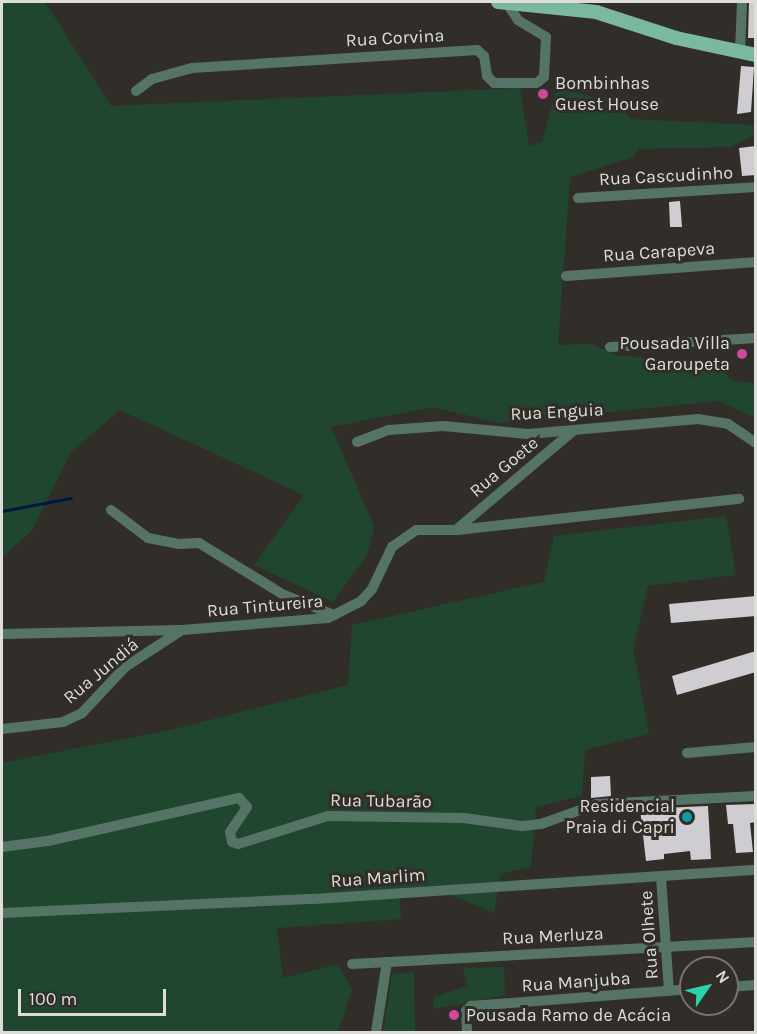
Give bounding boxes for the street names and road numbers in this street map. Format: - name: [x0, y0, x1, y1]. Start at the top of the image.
- street label: Rua Corvina: [345, 25, 445, 51]
- street label: Rua Cascudinho: [598, 162, 734, 190]
- street label: Rua Carapeva: [602, 237, 716, 267]
- street label: Rua Enguia: [510, 399, 604, 425]
- street label: Rua Goete: [465, 432, 543, 502]
- street label: Rua Tintureira: [206, 590, 324, 622]
- street label: Rua Jundiá: [59, 633, 143, 709]
- street label: Rua Tubarão: [330, 789, 432, 813]
- street label: Rua Marlim: [330, 864, 426, 892]
- street label: Rua Olhete: [635, 890, 663, 980]
- street label: Rua Merluza: [502, 923, 604, 949]
- street label: Rua Manjuba: [521, 967, 631, 997]

